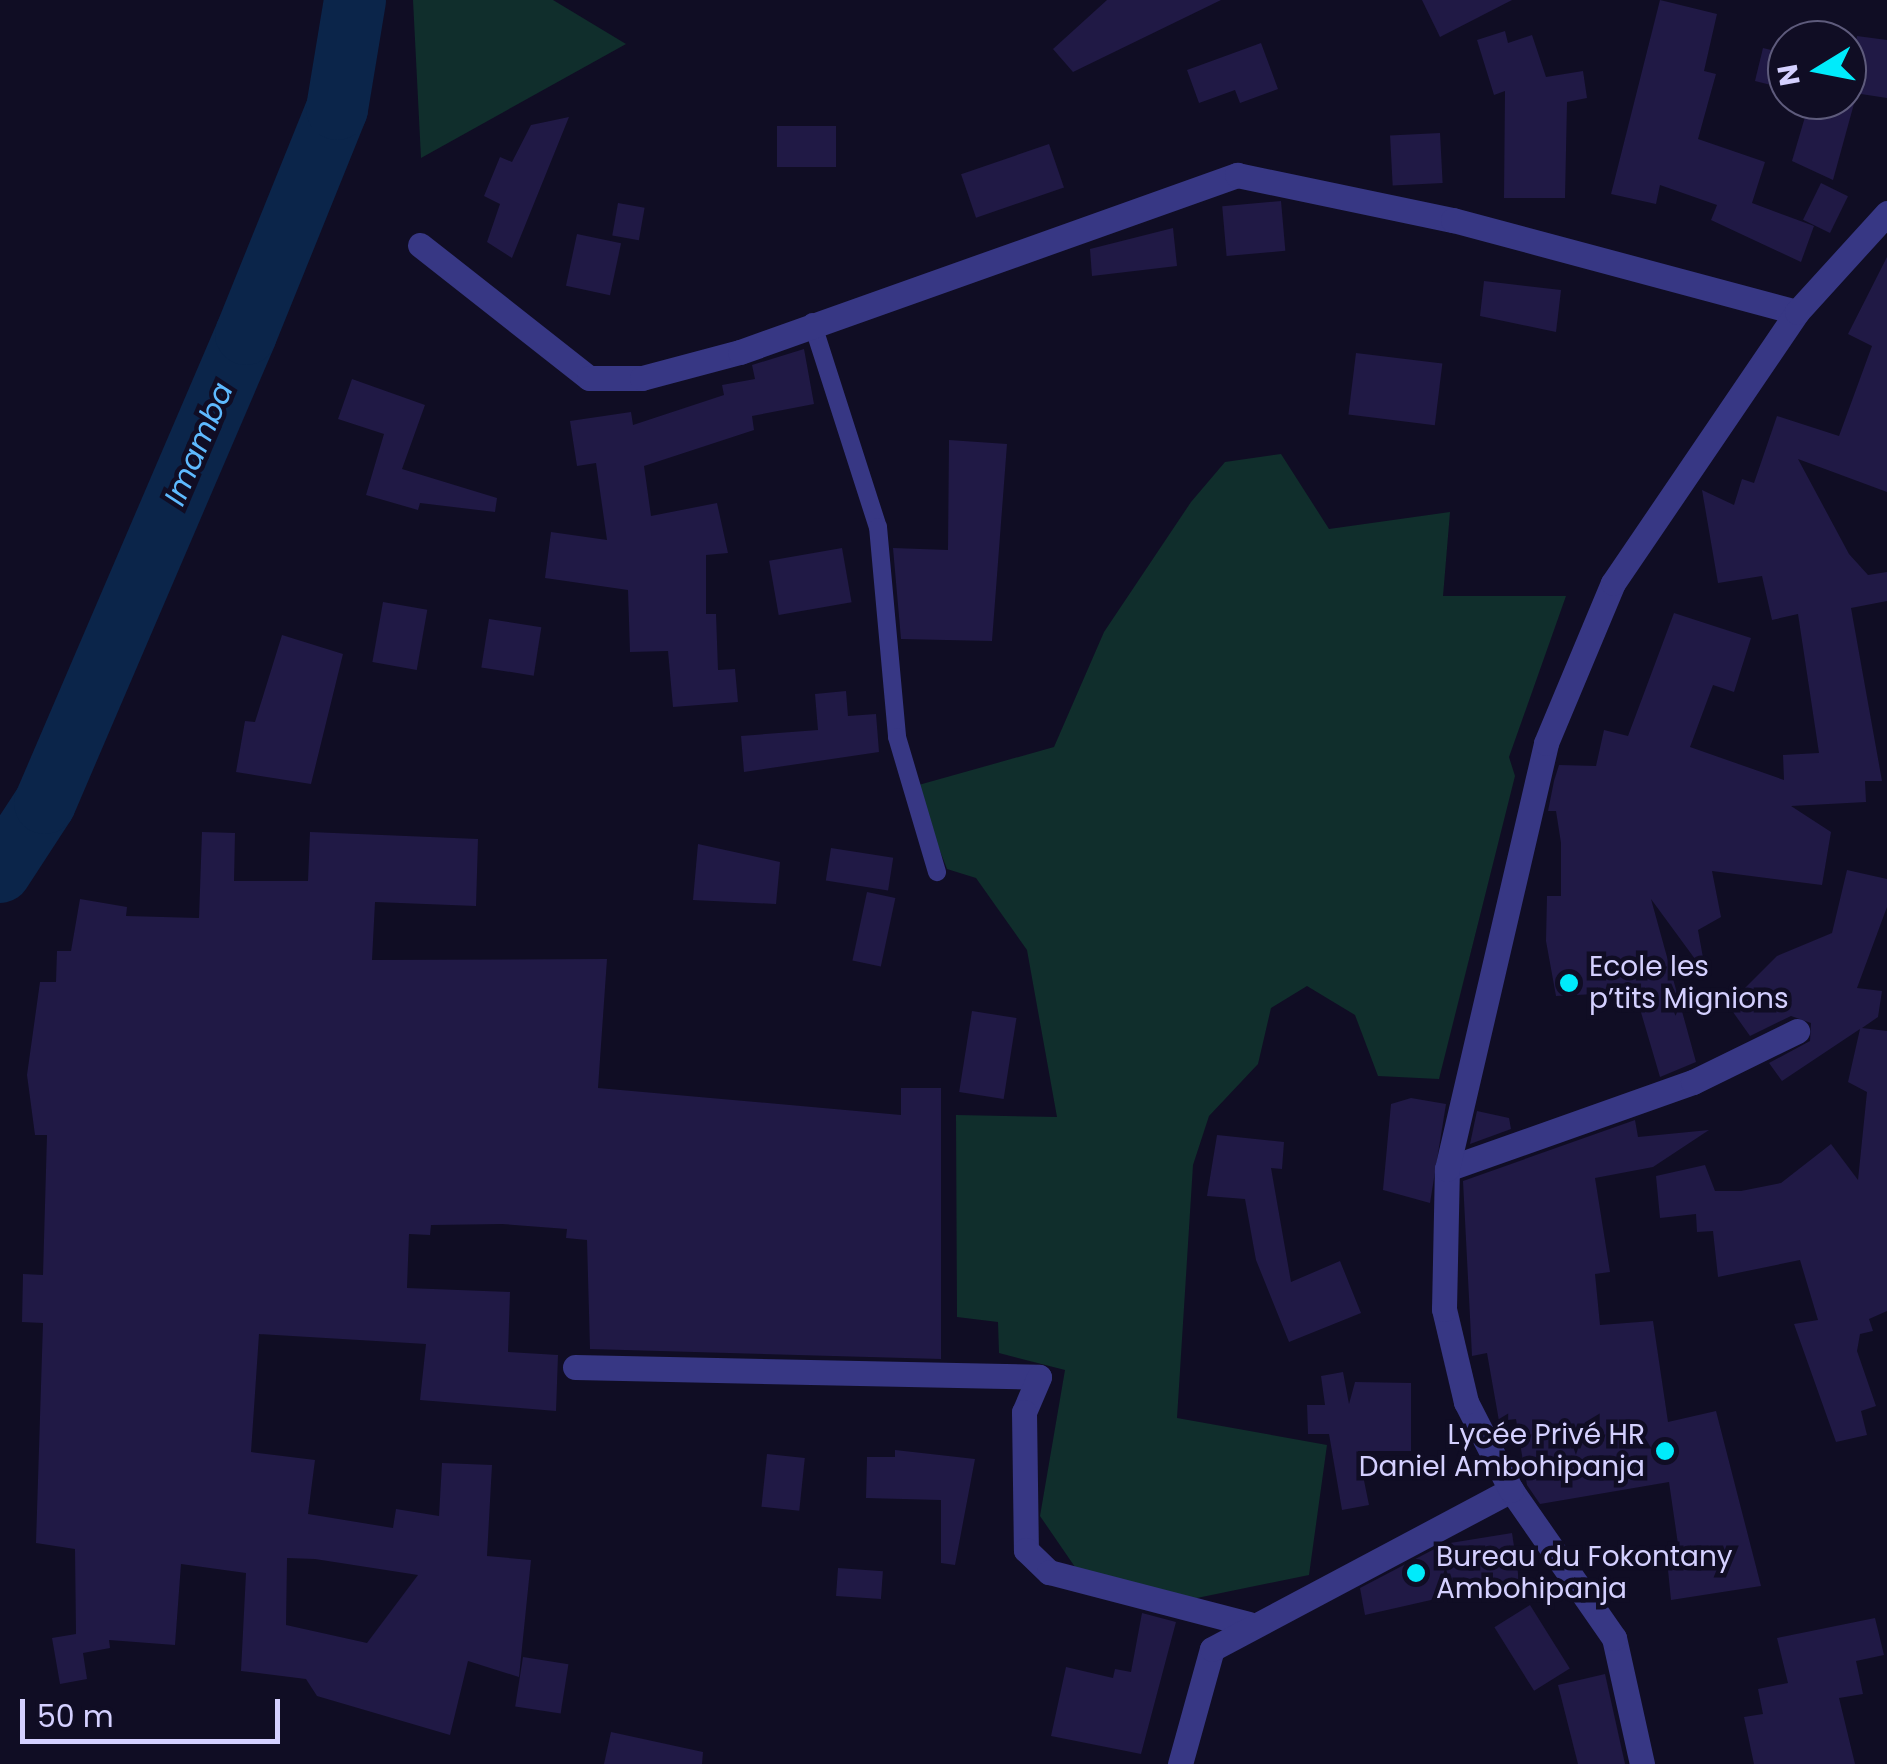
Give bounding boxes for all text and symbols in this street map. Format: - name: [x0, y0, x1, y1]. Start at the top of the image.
- north arrow: [1767, 20, 1867, 120]
- text: N: [1768, 61, 1810, 89]
- water label: Imamba: [157, 377, 241, 511]
- place label: Ecole les p’tits Mignions: [1589, 950, 1789, 1016]
- marker: Ecole les p’tits Mignions: [1558, 972, 1580, 994]
- place label: Lycée Privé HR Daniel Ambohipanja: [1359, 1418, 1645, 1484]
- marker: Lycée Privé HR Daniel Ambohipanja: [1654, 1440, 1676, 1462]
- place label: Bureau du Fokontany Ambohipanja: [1436, 1540, 1733, 1606]
- marker: Bureau du Fokontany Ambohipanja: [1405, 1562, 1427, 1584]
- scale bar: [25, 1679, 285, 1741]
- text: 50 m: [37, 1695, 114, 1738]

